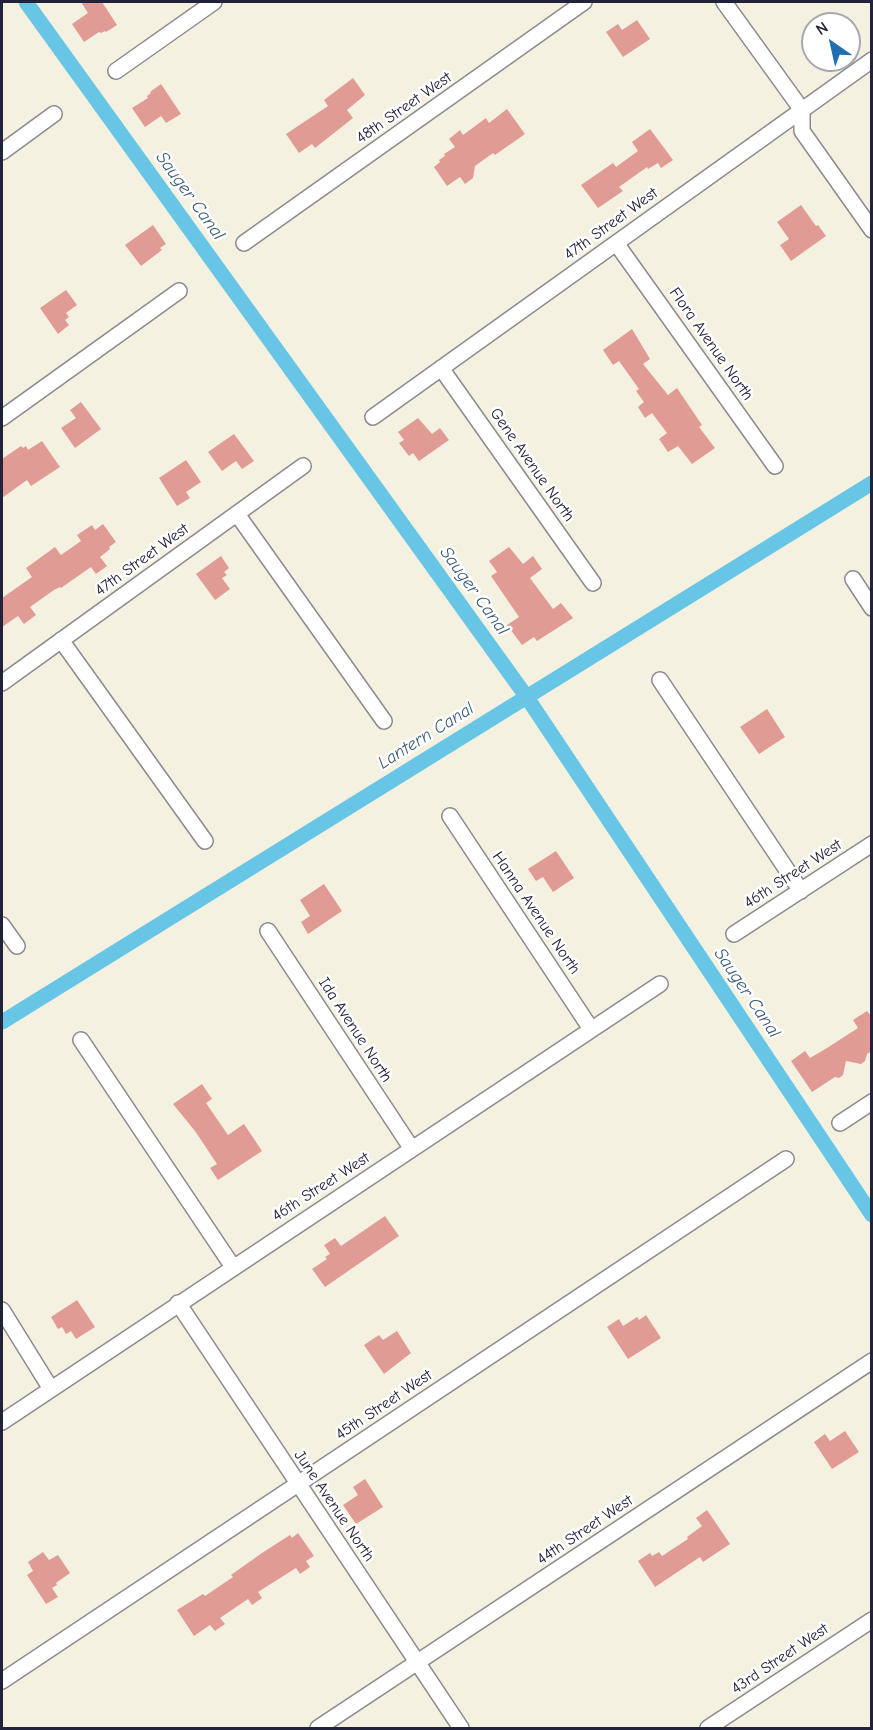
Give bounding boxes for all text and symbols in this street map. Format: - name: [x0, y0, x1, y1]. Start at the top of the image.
- north arrow: [801, 12, 861, 72]
- text: N: [813, 18, 831, 39]
- street label: 48th Street West: [353, 68, 455, 148]
- water label: Sauger Canal: [151, 148, 229, 244]
- street label: 47th Street West: [560, 184, 662, 264]
- street label: Flora Avenue North: [665, 284, 757, 404]
- street label: Gene Avenue North: [486, 405, 578, 525]
- street label: 47th Street West: [91, 520, 193, 600]
- water label: Sauger Canal: [435, 543, 513, 639]
- water label: Lantern Canal: [374, 698, 478, 774]
- street label: 46th Street West: [741, 835, 845, 913]
- street label: Hanna Avenue North: [488, 848, 584, 978]
- water label: Sauger Canal: [709, 944, 785, 1042]
- street label: Ida Avenue North: [314, 974, 396, 1086]
- street label: 46th Street West: [269, 1148, 373, 1226]
- street label: 45th Street West: [332, 1366, 436, 1444]
- street label: June Avenue North: [290, 1447, 378, 1565]
- street label: 44th Street West: [533, 1491, 637, 1569]
- street label: 43rd Street West: [728, 1619, 832, 1699]

